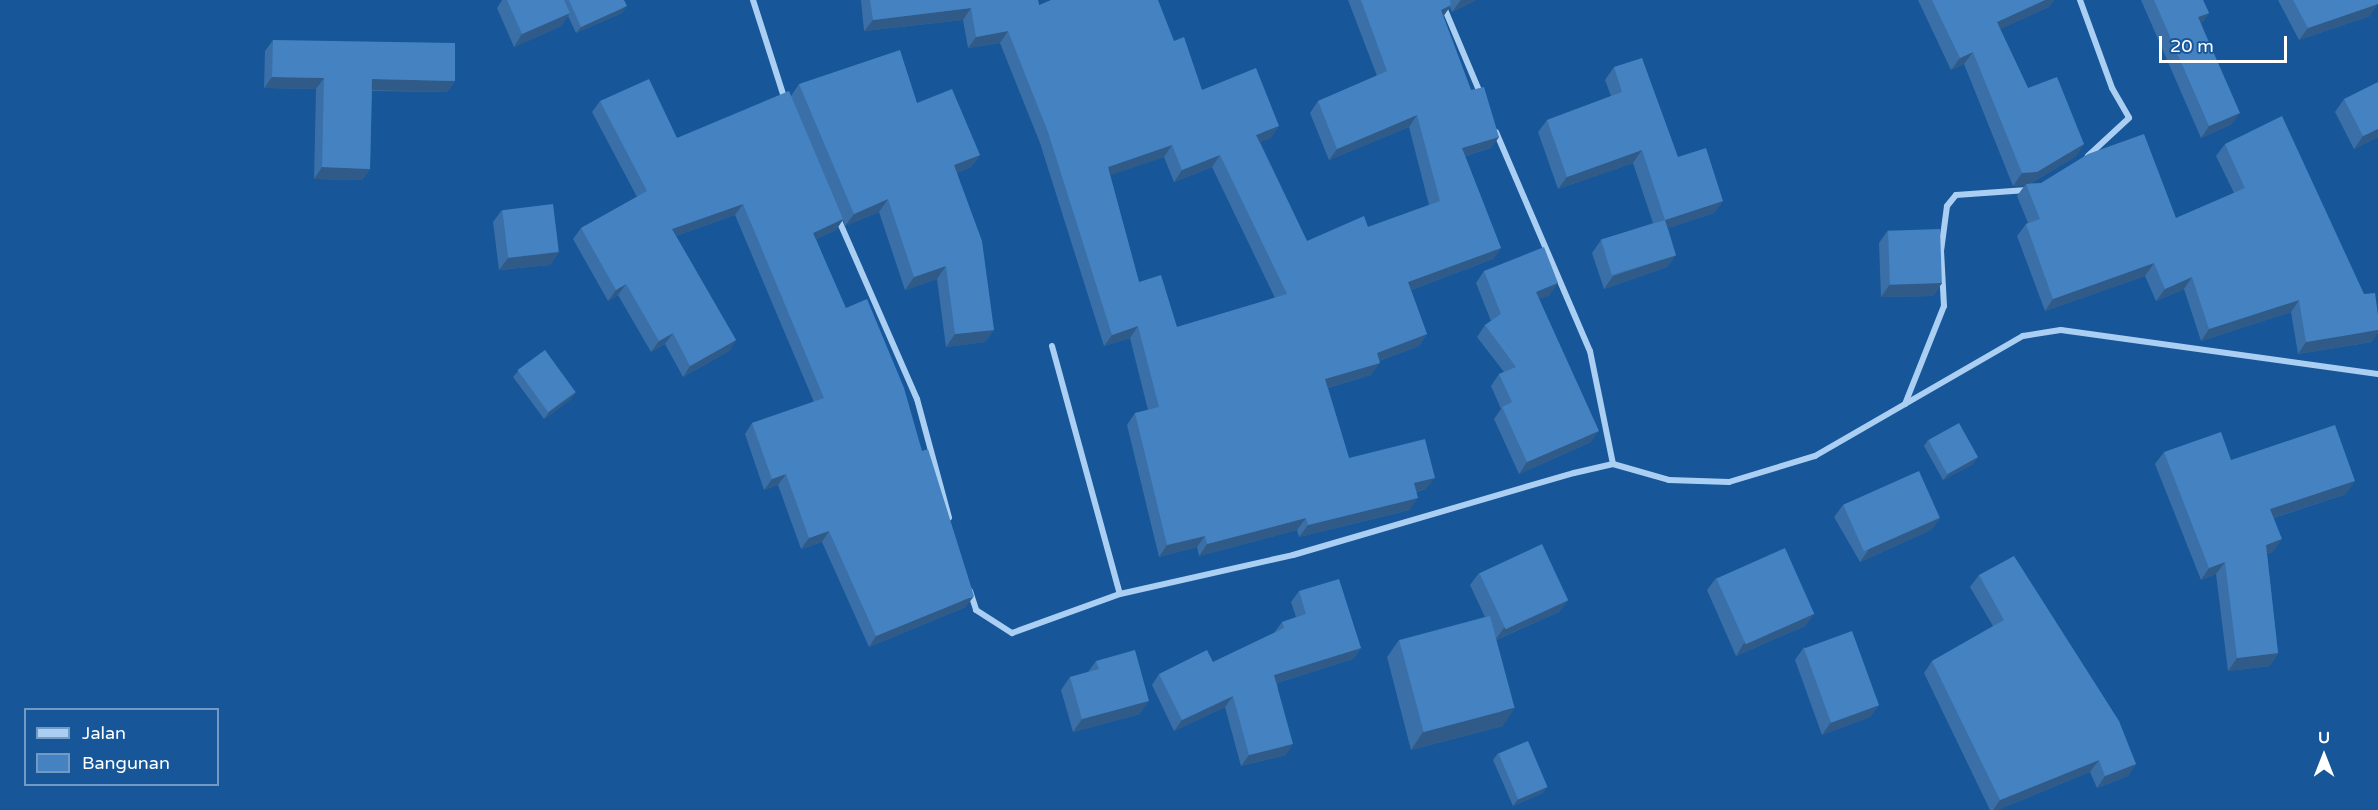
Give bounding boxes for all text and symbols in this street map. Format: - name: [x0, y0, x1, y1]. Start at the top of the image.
- scale bar: [2162, 24, 2290, 62]
- text: 20 m: [2170, 35, 2214, 57]
- legend: [24, 708, 219, 786]
- text: Jalan: [82, 722, 126, 744]
- north arrow: [2294, 726, 2354, 786]
- text: U: [2318, 728, 2330, 748]
- text: Bangunan: [82, 752, 170, 774]

